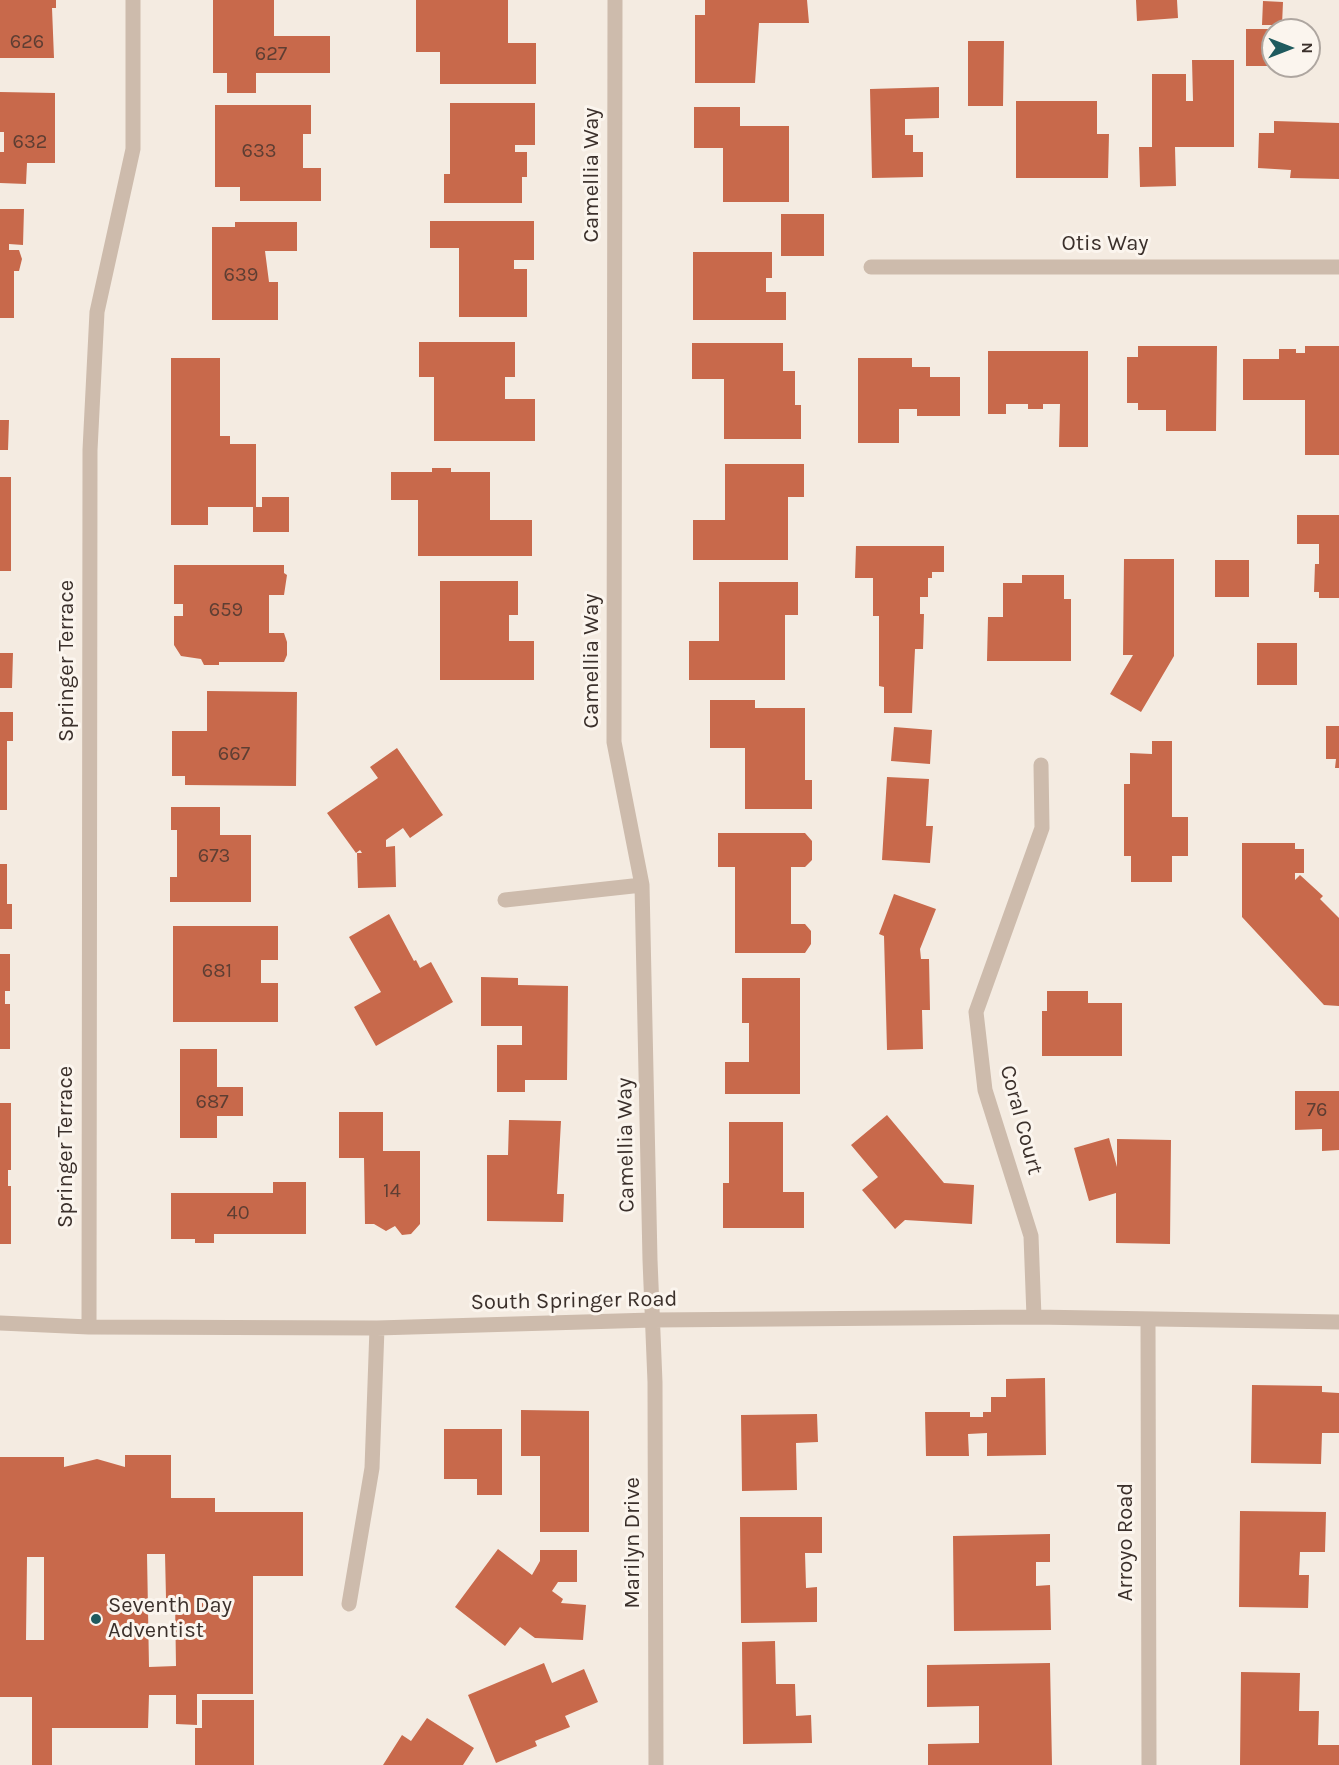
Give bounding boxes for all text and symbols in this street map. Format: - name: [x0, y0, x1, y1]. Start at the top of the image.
- north arrow: [1261, 18, 1321, 78]
- house number: 626: [10, 30, 44, 54]
- house number: 627: [255, 42, 287, 66]
- text: N: [1298, 42, 1317, 54]
- street label: Camellia Way: [579, 107, 605, 243]
- house number: 632: [13, 130, 47, 154]
- house number: 633: [241, 139, 277, 163]
- street label: Otis Way: [1061, 231, 1149, 257]
- house number: 639: [224, 263, 258, 287]
- street label: Springer Terrace: [54, 580, 80, 742]
- street label: Camellia Way: [579, 593, 605, 729]
- house number: 659: [209, 598, 243, 622]
- house number: 667: [218, 742, 250, 766]
- house number: 673: [198, 844, 230, 868]
- house number: 681: [202, 959, 232, 983]
- street label: Coral Court: [994, 1062, 1048, 1178]
- street label: Springer Terrace: [53, 1066, 79, 1228]
- street label: Camellia Way: [612, 1077, 640, 1213]
- house number: 687: [195, 1090, 229, 1114]
- house number: 76: [1307, 1098, 1327, 1122]
- house number: 14: [383, 1179, 401, 1203]
- house number: 40: [226, 1201, 250, 1225]
- street label: South Springer Road: [470, 1286, 678, 1316]
- street label: Marilyn Drive: [620, 1477, 646, 1609]
- street label: Arroyo Road: [1113, 1483, 1139, 1601]
- place label: Seventh Day Adventist: [108, 1593, 232, 1645]
- marker: Seventh Day Adventist: [89, 1612, 103, 1626]

